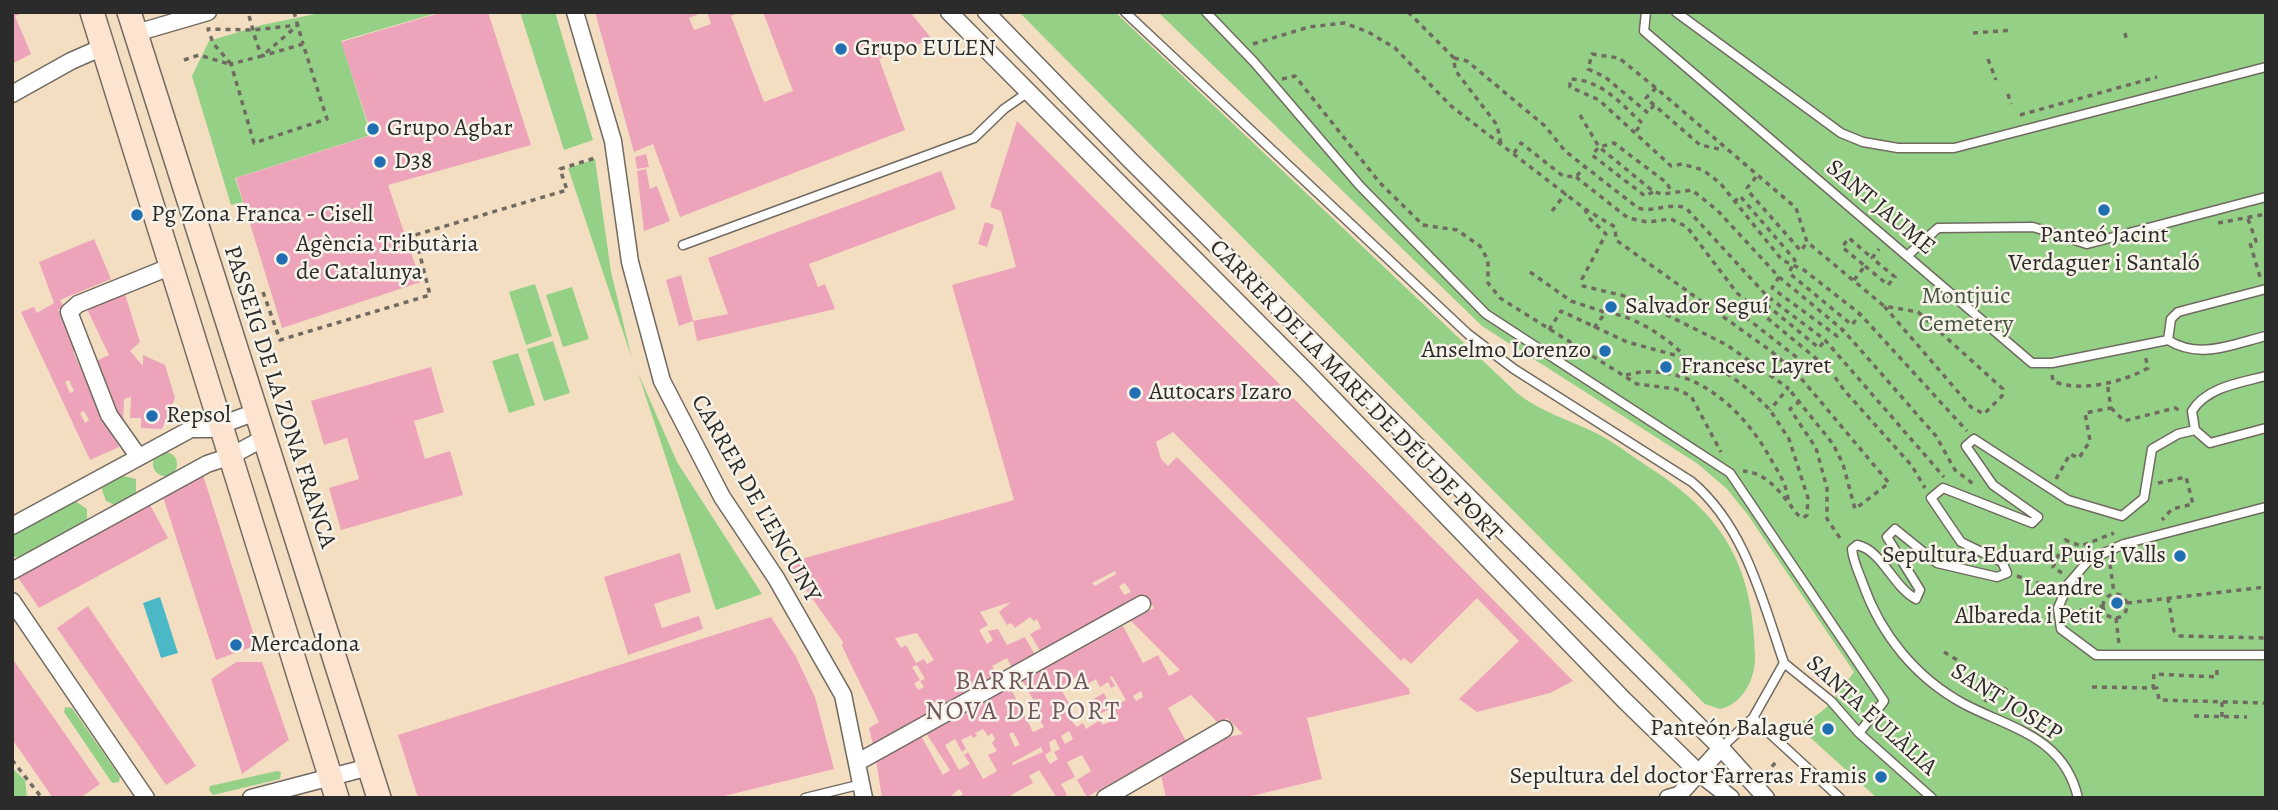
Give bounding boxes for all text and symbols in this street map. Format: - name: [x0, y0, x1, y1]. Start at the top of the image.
- place label: Grupo EULEN: [855, 35, 996, 63]
- marker: Grupo EULEN: [833, 41, 849, 57]
- place label: Grupo Agbar: [387, 115, 513, 143]
- marker: Grupo Agbar: [365, 121, 381, 137]
- place label: D38: [394, 148, 432, 176]
- marker: D38: [372, 154, 388, 170]
- street label: SANT JAUME: [1820, 154, 1940, 262]
- place label: Pg Zona Franca - Cisell: [151, 201, 373, 229]
- marker: Panteó Jacint Verdaguer i Santaló: [2096, 202, 2112, 218]
- marker: Pg Zona Franca - Cisell: [129, 207, 145, 223]
- place label: Panteó Jacint Verdaguer i Santaló: [2008, 222, 2200, 278]
- place label: Agència Tributària de Catalunya: [296, 231, 479, 287]
- street label: CARRER DE LA MARE DE DÉU DE PORT: [1203, 234, 1507, 548]
- street label: PASSEIG DE LA ZONA FRANCA: [216, 242, 342, 552]
- marker: Agència Tributària de Catalunya: [274, 251, 290, 267]
- park label: Montjuic Cemetery: [1919, 283, 2013, 339]
- place label: Salvador Seguí: [1625, 293, 1769, 321]
- marker: Salvador Seguí: [1603, 299, 1619, 315]
- place label: Anselmo Lorenzo: [1421, 337, 1591, 365]
- marker: Anselmo Lorenzo: [1597, 343, 1613, 359]
- place label: Francesc Layret: [1680, 353, 1831, 381]
- marker: Francesc Layret: [1658, 359, 1674, 375]
- place label: Autocars Izaro: [1149, 379, 1292, 407]
- marker: Autocars Izaro: [1127, 385, 1143, 401]
- street label: CARRER DE L'ENCUNY: [684, 390, 826, 608]
- place label: Repsol: [166, 402, 231, 430]
- marker: Repsol: [144, 408, 160, 424]
- place label: Sepultura Eduard Puig i Valls: [1882, 542, 2166, 570]
- marker: Sepultura Eduard Puig i Valls: [2172, 548, 2188, 564]
- place label: Leandre Albareda i Petit: [1955, 575, 2103, 631]
- marker: Leandre Albareda i Petit: [2109, 595, 2125, 611]
- place label: Mercadona: [250, 631, 360, 659]
- marker: Mercadona: [228, 637, 244, 653]
- street label: SANTA EULÀLIA: [1800, 650, 1942, 782]
- street label: SANT JOSEP: [1945, 657, 2067, 749]
- district label: BARRIADA NOVA DE PORT: [926, 667, 1120, 728]
- place label: Panteón Balagué: [1650, 715, 1814, 743]
- marker: Panteón Balagué: [1820, 721, 1836, 737]
- place label: Sepultura del doctor Farreras Framis: [1509, 763, 1867, 791]
- marker: Sepultura del doctor Farreras Framis: [1873, 769, 1889, 785]

